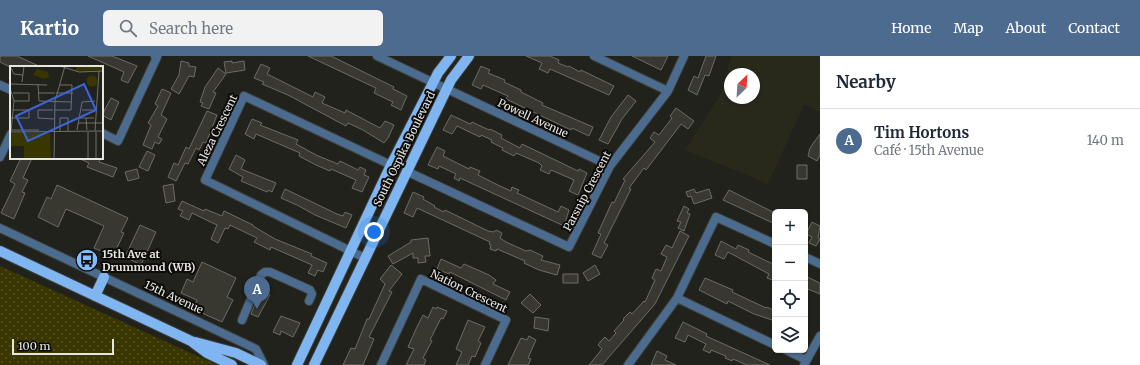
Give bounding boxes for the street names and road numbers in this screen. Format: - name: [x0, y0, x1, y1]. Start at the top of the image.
- street label: South Ospika Boulevard: [370, 89, 438, 209]
- street label: Aleza Crescent: [193, 92, 241, 169]
- street label: Powell Avenue: [495, 96, 571, 141]
- street label: Parsnip Crescent: [560, 148, 614, 233]
- street label: Nation Crescent: [428, 266, 510, 316]
- street label: 15th Avenue: [142, 277, 206, 317]

